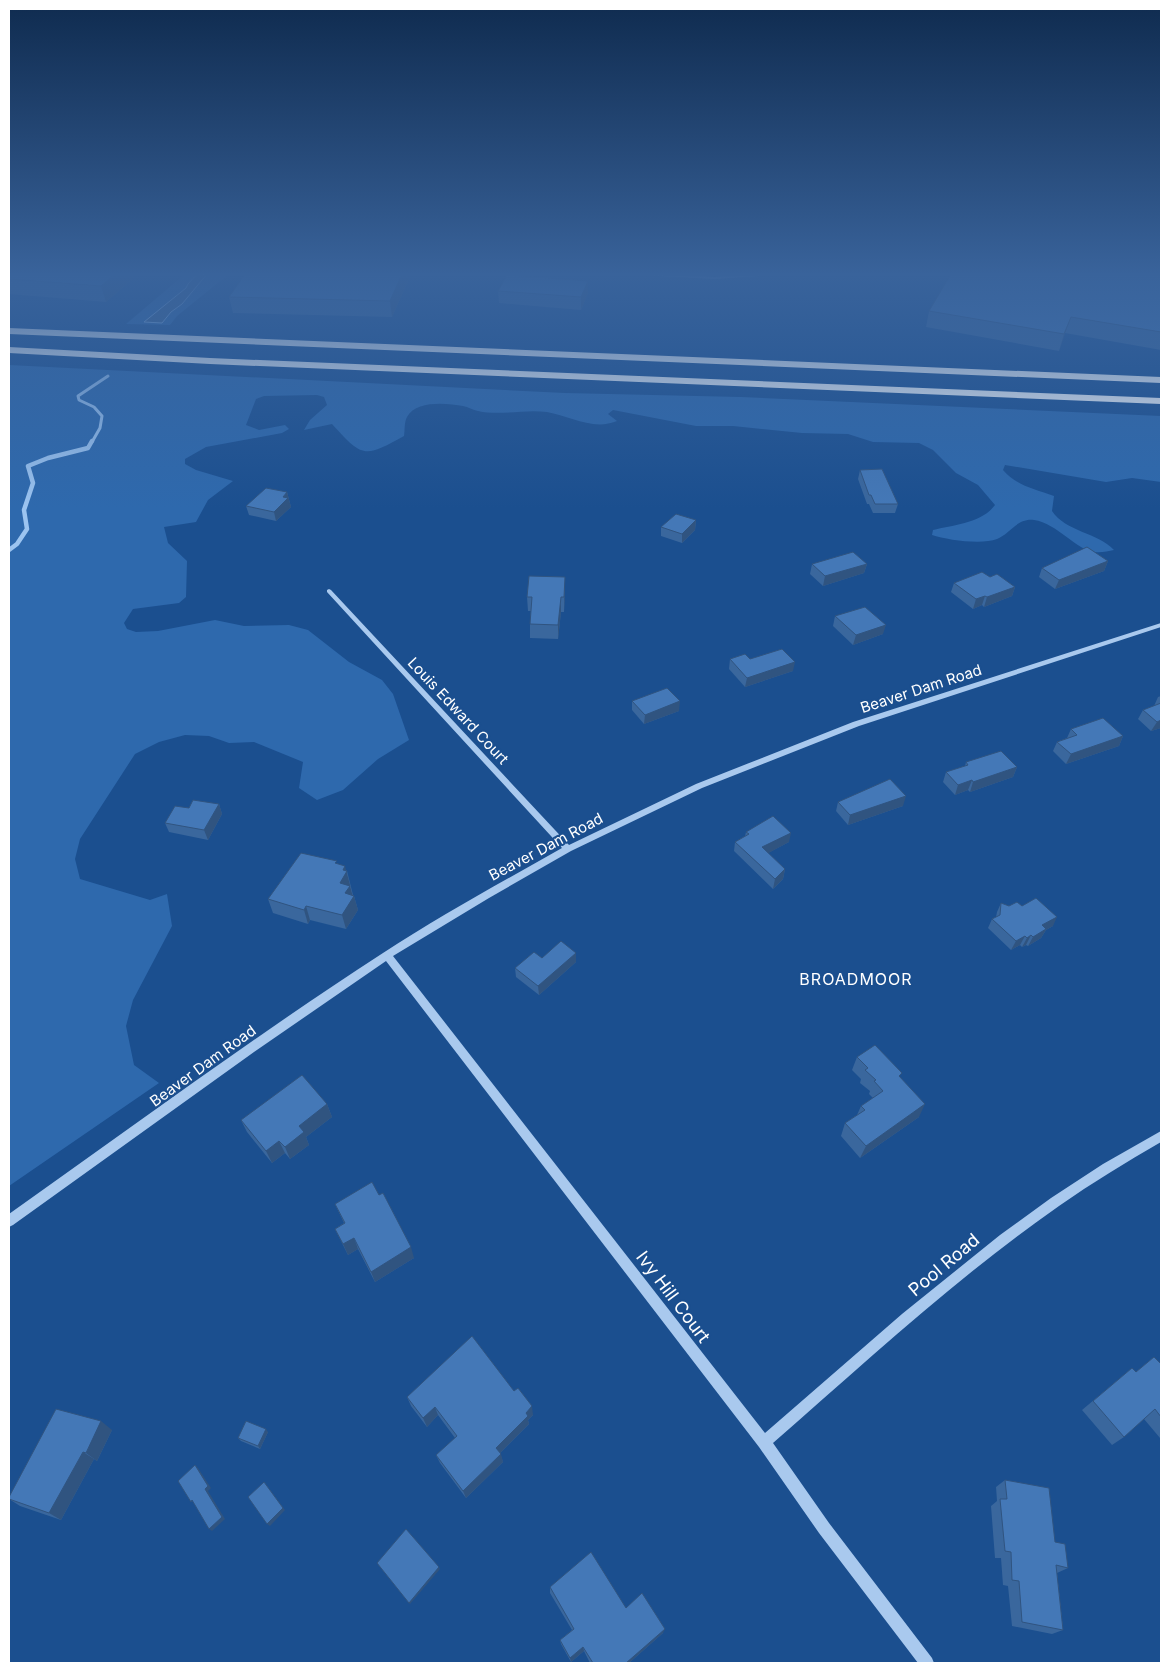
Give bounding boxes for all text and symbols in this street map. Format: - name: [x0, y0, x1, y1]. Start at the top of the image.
- street label: Louis Edward Court: [404, 653, 513, 768]
- street label: Beaver Dam Road: [858, 660, 984, 717]
- street label: Beaver Dam Road: [485, 808, 606, 885]
- district label: BROADMOOR: [799, 969, 913, 989]
- street label: Beaver Dam Road: [146, 1021, 259, 1110]
- street label: Pool Road: [904, 1229, 983, 1300]
- street label: Ivy Hill Court: [632, 1247, 715, 1347]

